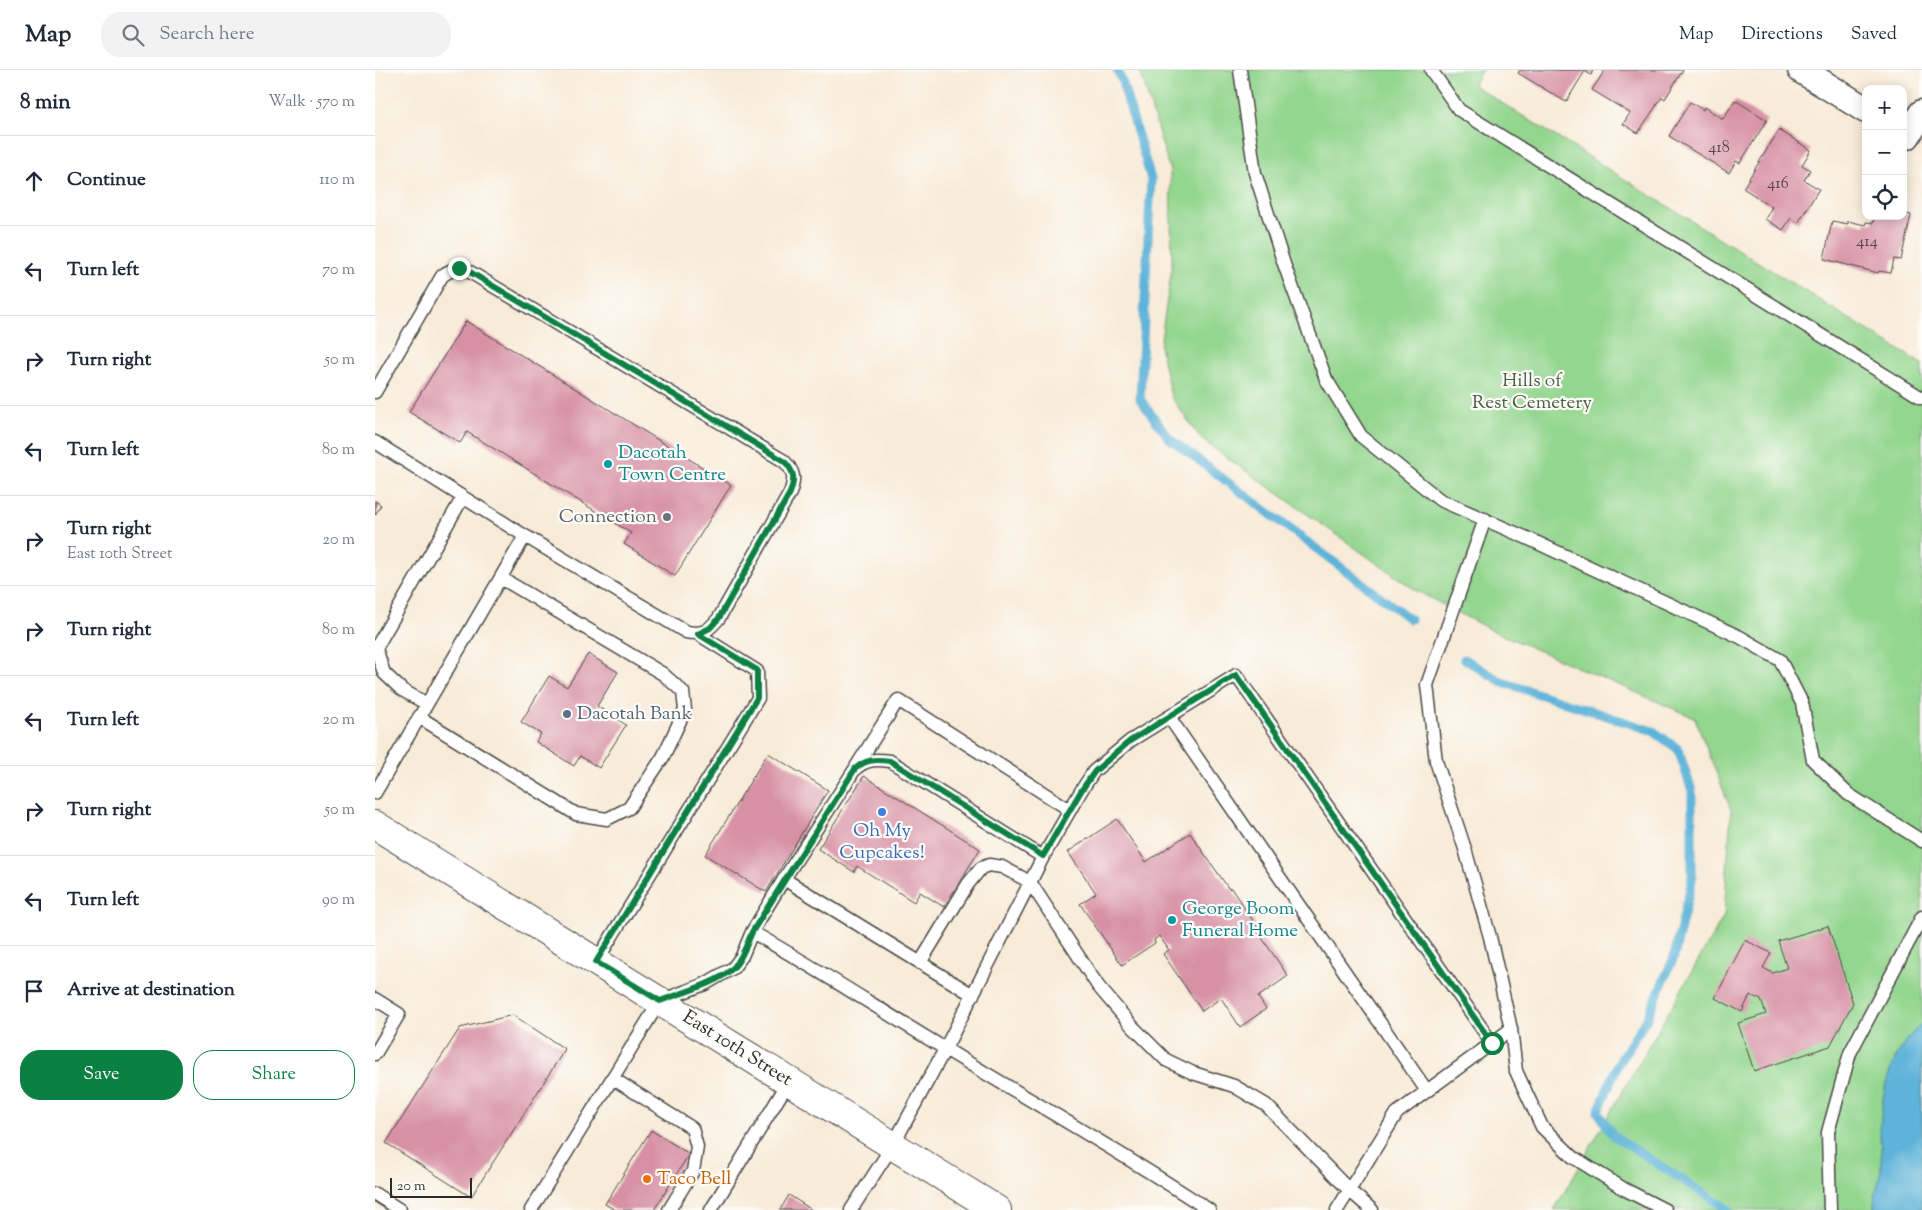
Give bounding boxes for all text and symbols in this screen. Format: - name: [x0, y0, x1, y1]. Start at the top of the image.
- search box: [101, 12, 451, 57]
- text: Map: [25, 18, 71, 52]
- icon: search: [119, 21, 147, 49]
- text: Search here: [159, 21, 255, 48]
- text: Map: [1679, 22, 1714, 48]
- text: Directions: [1742, 22, 1823, 48]
- text: Saved: [1851, 22, 1897, 48]
- map controls: [1862, 85, 1907, 220]
- button: +: [1862, 85, 1907, 130]
- text: 8 min: [20, 88, 71, 118]
- text: Walk · 570 m: [268, 91, 355, 114]
- button: −: [1862, 130, 1907, 175]
- house number: 418: [1708, 137, 1730, 160]
- icon: ahead: [20, 167, 48, 195]
- text: Continue: [67, 167, 146, 194]
- text: 110 m: [319, 169, 355, 192]
- house number: 416: [1767, 173, 1789, 196]
- button: locate: [1862, 175, 1907, 220]
- house number: 414: [1856, 231, 1878, 254]
- icon: left: [20, 257, 48, 285]
- text: Turn left: [67, 257, 139, 284]
- route end: [448, 257, 471, 280]
- text: 70 m: [322, 259, 355, 282]
- icon: right: [20, 347, 48, 375]
- text: Turn right: [67, 347, 151, 374]
- text: 50 m: [324, 349, 355, 372]
- park label: Hills of Rest Cemetery: [1472, 368, 1592, 417]
- icon: left: [20, 437, 48, 465]
- text: Turn left: [67, 437, 139, 464]
- text: 80 m: [322, 439, 355, 462]
- place label: Dacotah Town Centre: [618, 440, 726, 489]
- marker: Dacotah Town Centre: [602, 458, 614, 470]
- place label: Connection: [559, 504, 657, 531]
- marker: Connection: [661, 511, 673, 523]
- text: Turn right: [67, 516, 151, 543]
- icon: right: [20, 527, 48, 555]
- text: 20 m: [322, 529, 355, 552]
- text: East 10th Street: [67, 543, 172, 566]
- icon: right: [20, 617, 48, 645]
- text: Turn right: [67, 617, 151, 644]
- text: 80 m: [322, 619, 355, 642]
- place label: Dacotah Bank: [577, 701, 693, 728]
- icon: left: [20, 707, 48, 735]
- text: Turn left: [67, 707, 139, 734]
- marker: Dacotah Bank: [561, 708, 573, 720]
- text: 20 m: [322, 709, 355, 732]
- icon: right: [20, 797, 48, 825]
- text: Turn right: [67, 797, 151, 824]
- text: 50 m: [324, 799, 355, 822]
- marker: Oh My Cupcakes!: [876, 806, 888, 818]
- place label: Oh My Cupcakes!: [839, 818, 925, 867]
- icon: left: [20, 887, 48, 915]
- text: Turn left: [67, 887, 139, 914]
- text: 90 m: [322, 889, 355, 912]
- place label: George Boom Funeral Home: [1182, 896, 1298, 945]
- marker: George Boom Funeral Home: [1166, 914, 1178, 926]
- icon: arrive: [20, 977, 48, 1005]
- text: Arrive at destination: [67, 977, 235, 1004]
- street label: East 10th Street: [677, 1004, 798, 1094]
- route start: [1481, 1032, 1504, 1055]
- button: Save: [20, 1050, 183, 1100]
- button: Share: [193, 1050, 355, 1100]
- place label: Taco Bell: [657, 1166, 732, 1193]
- marker: Taco Bell: [641, 1173, 653, 1185]
- scale bar: [390, 1175, 473, 1198]
- text: 20 m: [397, 1177, 426, 1197]

